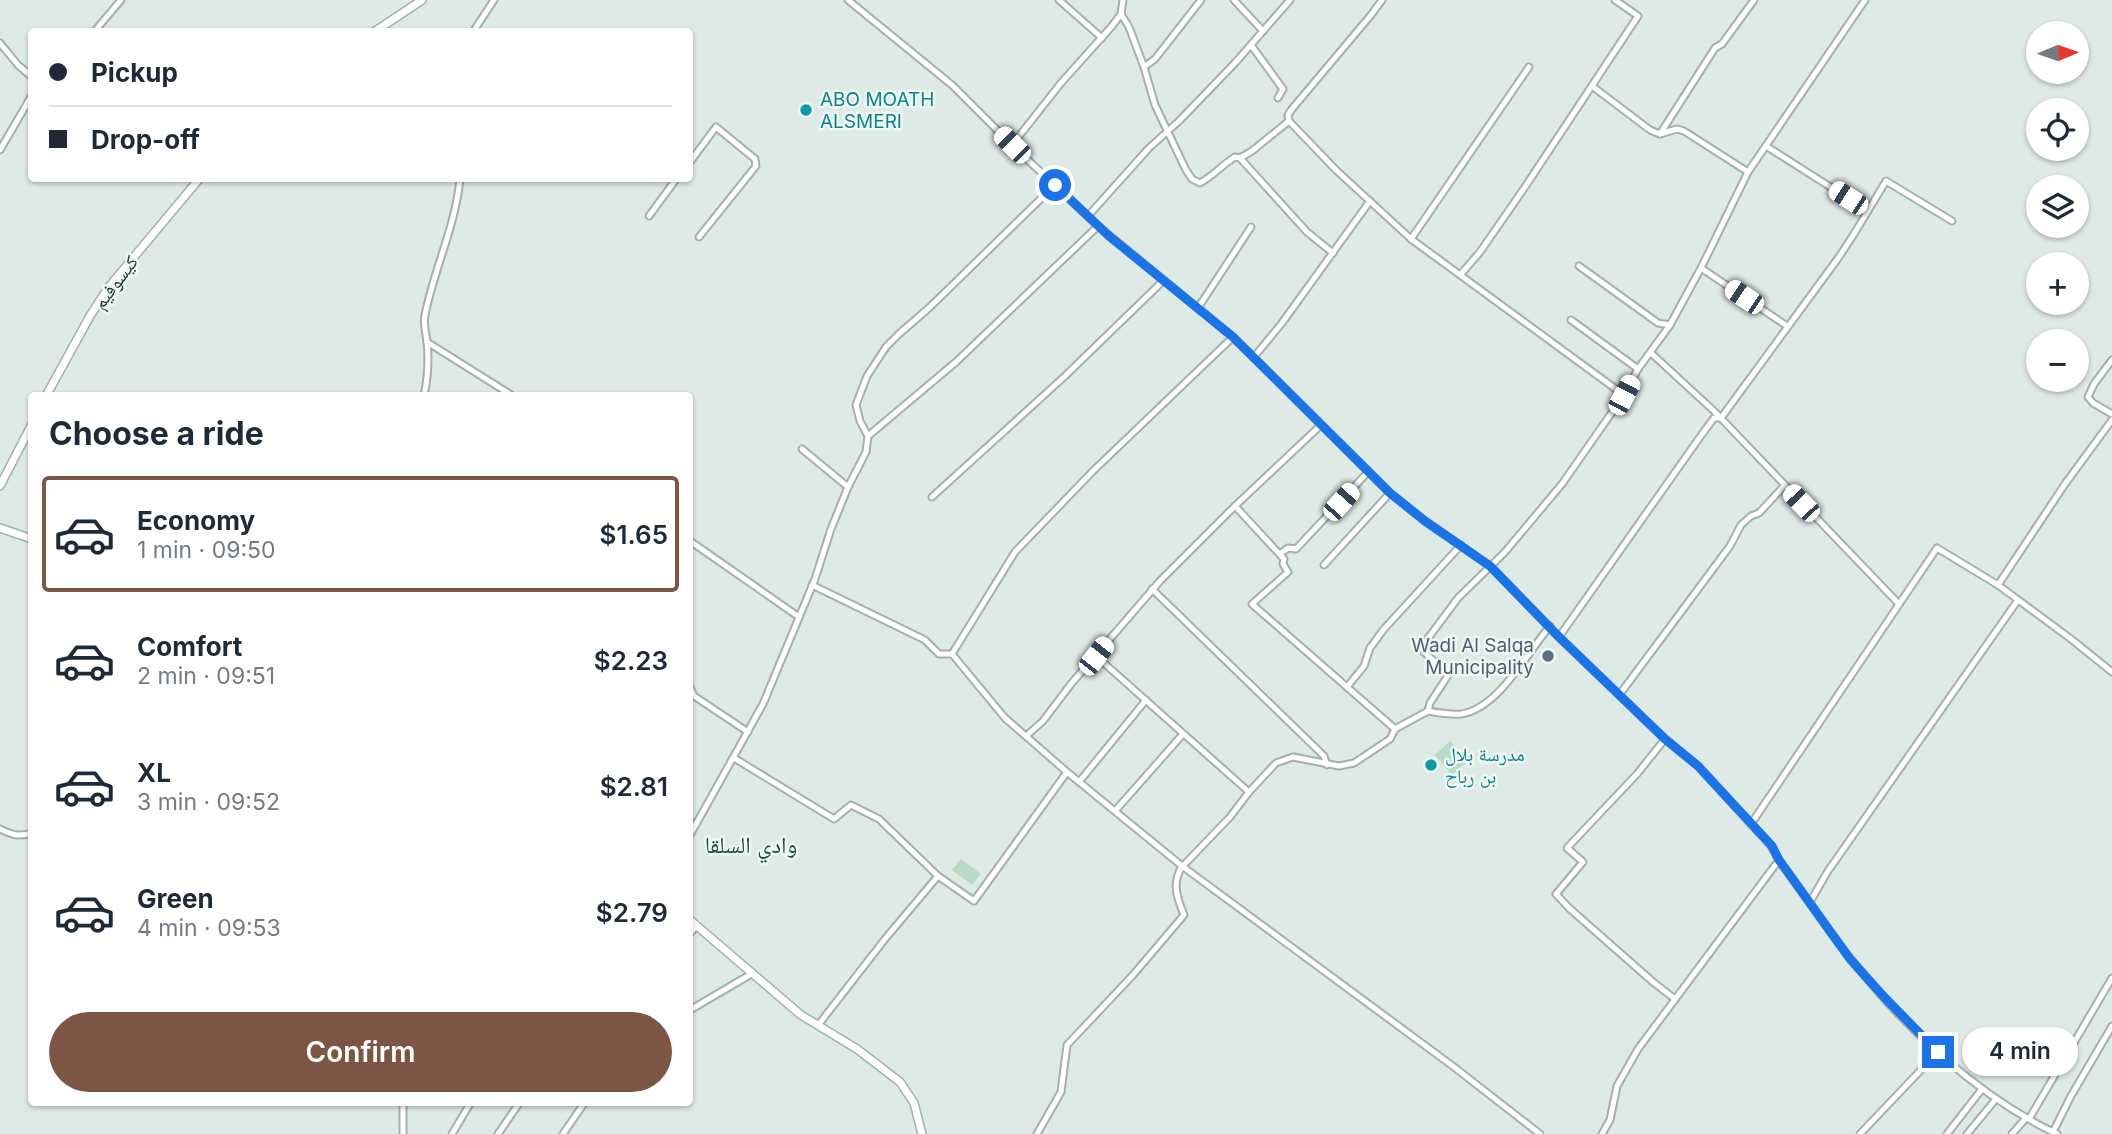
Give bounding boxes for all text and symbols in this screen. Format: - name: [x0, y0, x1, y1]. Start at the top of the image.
- north arrow: [2026, 21, 2090, 84]
- map controls: [2026, 21, 2089, 392]
- text: Pickup: [91, 57, 178, 88]
- place label: ABO MOATH ALSMERI: [820, 88, 934, 133]
- button: locate: [2026, 98, 2089, 161]
- marker: ABO MOATH ALSMERI: [798, 102, 814, 118]
- car: [990, 123, 1035, 167]
- text: Drop-off: [91, 124, 200, 155]
- route start: [1039, 169, 1071, 201]
- button: layers: [2026, 175, 2089, 238]
- car: [1825, 178, 1872, 218]
- street label: كيسوفيم: [88, 251, 144, 314]
- button: +: [2026, 252, 2089, 315]
- car: [1721, 277, 1768, 317]
- button: −: [2026, 329, 2089, 392]
- car: [1605, 372, 1644, 418]
- text: Choose a ride: [49, 414, 264, 453]
- car: [1320, 479, 1363, 525]
- car: [1779, 481, 1824, 525]
- icon: car: [53, 503, 116, 566]
- text: Economy: [137, 505, 255, 536]
- text: $1.65: [600, 519, 668, 550]
- text: 1 min · 09:50: [137, 536, 276, 564]
- icon: car: [53, 629, 116, 692]
- text: Comfort: [137, 631, 242, 662]
- car: [1075, 633, 1118, 679]
- place label: Wadi Al Salqa Municipality: [1411, 634, 1534, 679]
- text: $2.23: [594, 645, 668, 676]
- marker: Wadi Al Salqa Municipality: [1540, 648, 1556, 664]
- text: 2 min · 09:51: [137, 662, 275, 690]
- place label: مدرسة بلال بن رباح: [1445, 743, 1525, 788]
- icon: car: [53, 755, 116, 818]
- text: XL: [137, 757, 171, 788]
- marker: مدرسة بلال بن رباح: [1423, 757, 1439, 773]
- text: $2.81: [600, 771, 668, 802]
- text: 3 min · 09:52: [137, 788, 280, 816]
- district label: وادي السلقا: [705, 831, 797, 864]
- icon: car: [53, 881, 116, 944]
- text: Green: [137, 883, 214, 914]
- text: $2.79: [596, 897, 668, 928]
- text: 4 min · 09:53: [137, 914, 281, 942]
- button: Confirm: [49, 1012, 672, 1092]
- callout: 4 min: [1962, 1028, 2078, 1076]
- route end: [1922, 1036, 1954, 1068]
- text: 4 min: [1989, 1037, 2051, 1065]

